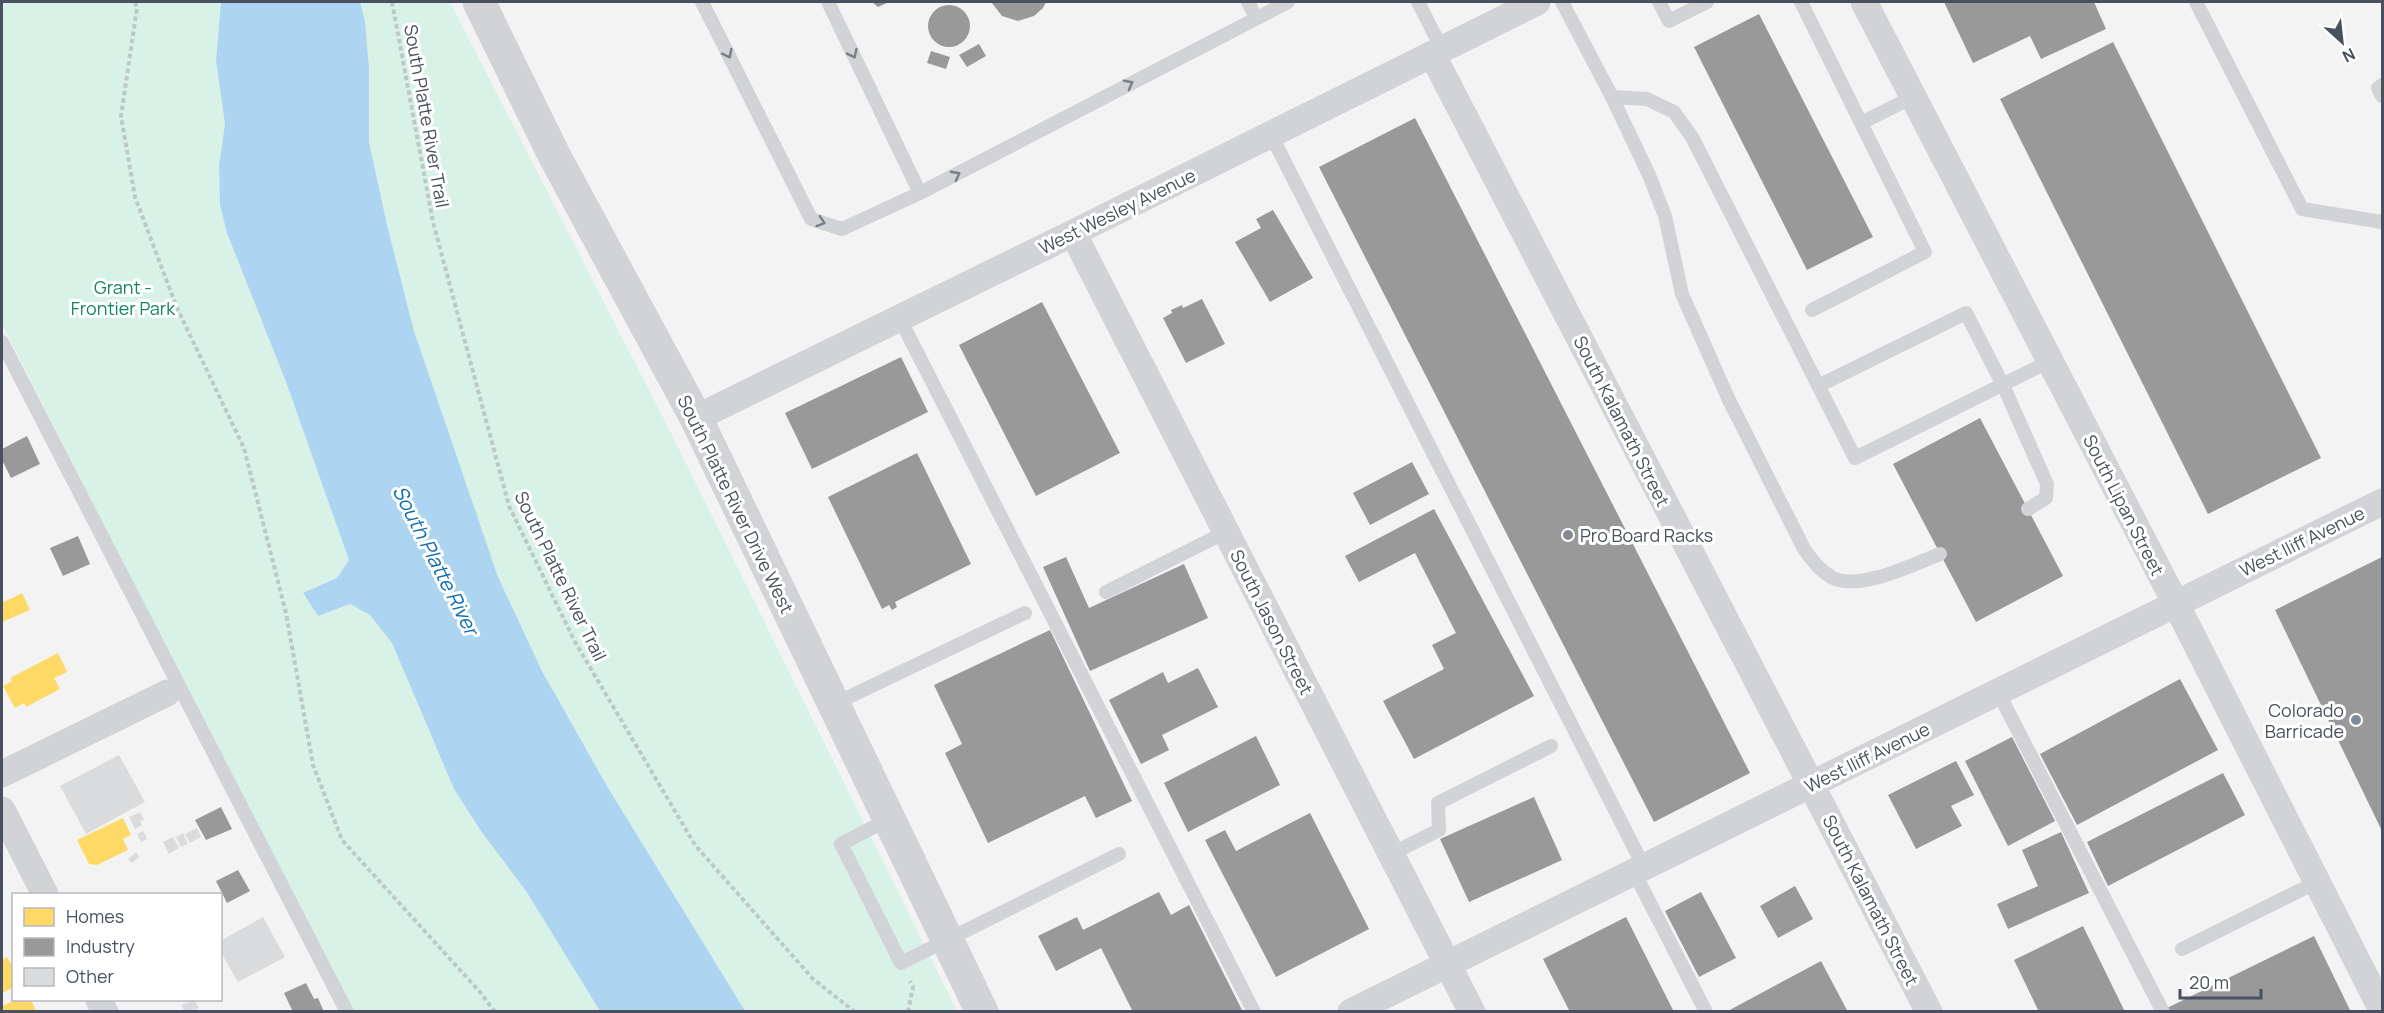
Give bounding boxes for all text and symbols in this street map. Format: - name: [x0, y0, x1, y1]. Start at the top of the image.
- north arrow: [2312, 12, 2372, 72]
- street label: South Platte River Trail: [399, 22, 455, 210]
- text: N: [2339, 43, 2359, 68]
- one-way arrow: [721, 47, 733, 58]
- one-way arrow: [846, 48, 858, 59]
- one-way arrow: [1122, 80, 1133, 92]
- street label: West Wesley Avenue: [1035, 163, 1199, 259]
- one-way arrow: [950, 171, 960, 182]
- one-way arrow: [815, 215, 826, 227]
- park label: Grant - Frontier Park: [71, 275, 176, 320]
- street label: South Kalamath Street: [1569, 332, 1675, 510]
- street label: South Platte River Drive West: [673, 391, 799, 617]
- street label: South Lipan Street: [2078, 430, 2170, 580]
- water label: South Platte River: [387, 481, 487, 642]
- street label: South Platte River Trail: [509, 487, 613, 665]
- street label: West Iliff Avenue: [2235, 500, 2369, 582]
- place label: Pro Board Racks: [1580, 523, 1713, 547]
- marker: Pro Board Racks: [1561, 528, 1575, 542]
- street label: South Jason Street: [1225, 545, 1319, 699]
- place label: Colorado Barricade: [2265, 698, 2344, 743]
- marker: Colorado Barricade: [2349, 713, 2363, 727]
- street label: West Iliff Avenue: [1800, 716, 1934, 798]
- street label: South Kalamath Street: [1818, 811, 1924, 989]
- legend: [12, 893, 222, 1001]
- text: Homes: [66, 904, 124, 928]
- text: Industry: [66, 934, 135, 958]
- scale bar: [2180, 962, 2261, 1000]
- text: Other: [66, 964, 114, 988]
- text: 20 m: [2189, 970, 2229, 994]

